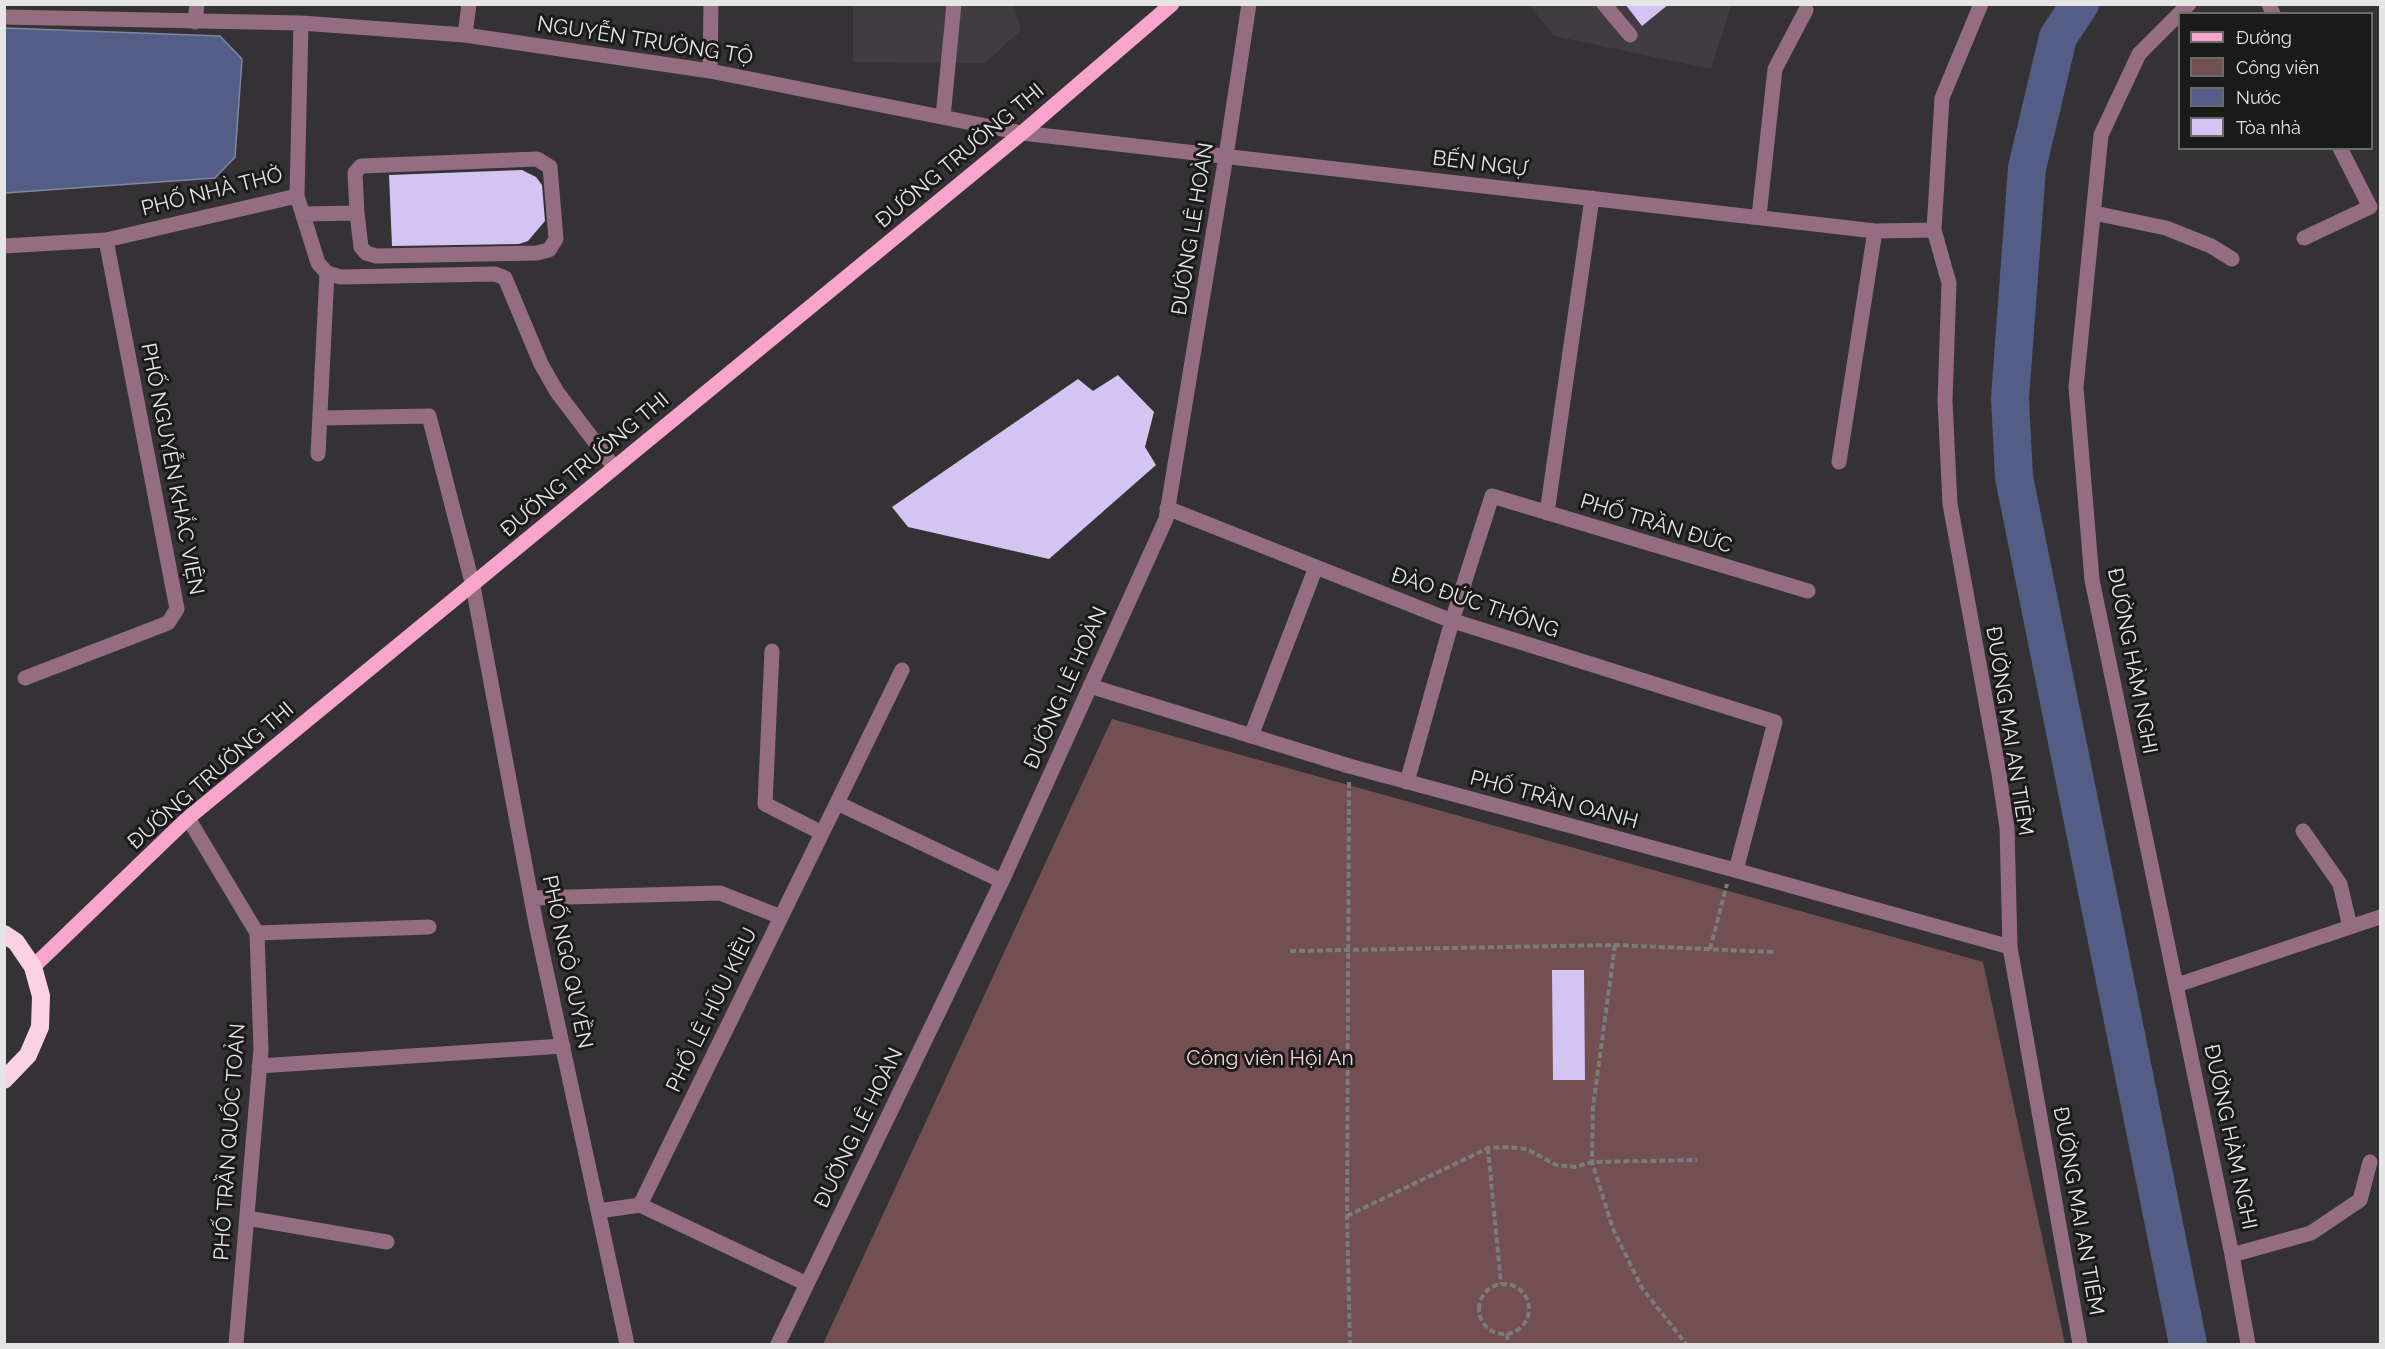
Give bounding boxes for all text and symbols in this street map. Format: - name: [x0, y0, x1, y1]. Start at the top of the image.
- street label: NGUYỄN TRƯỜNG TỘ: [535, 11, 755, 71]
- legend: [2178, 12, 2373, 150]
- text: Đường: [2236, 27, 2292, 48]
- text: Công viên: [2236, 57, 2319, 78]
- street label: ĐƯỜNG TRƯỜNG THI: [871, 78, 1049, 234]
- text: Nước: [2236, 87, 2281, 108]
- text: Tòa nhà: [2236, 117, 2301, 138]
- street label: ĐƯỜNG LÊ HOÀN: [1167, 141, 1219, 317]
- street label: BẾN NGỰ: [1431, 146, 1529, 182]
- street label: PHỐ NHÀ THỜ: [139, 162, 285, 222]
- street label: PHỐ NGUYỄN KHẮC VIỆN: [135, 341, 209, 597]
- street label: ĐƯỜNG TRƯỜNG THI: [496, 387, 674, 543]
- street label: PHỐ TRẦN ĐỨC: [1577, 489, 1735, 559]
- street label: ĐÀO ĐỨC THÔNG: [1388, 563, 1562, 643]
- street label: ĐƯỜNG HÀM NGHI: [2102, 566, 2162, 756]
- street label: ĐƯỜNG LÊ HOÀN: [1019, 603, 1113, 773]
- street label: ĐƯỜNG MAI AN TIÊM: [1980, 625, 2038, 837]
- street label: ĐƯỜNG TRƯỜNG THI: [123, 697, 299, 855]
- street label: PHỐ TRẦN OANH: [1467, 765, 1641, 835]
- street label: PHỐ NGÔ QUYỀN: [536, 873, 598, 1051]
- street label: PHỐ LÊ HỮU KIỀU: [661, 924, 763, 1096]
- street label: PHỐ TRẦN QUỐC TOẢN: [209, 1023, 251, 1261]
- street label: ĐƯỜNG HÀM NGHI: [2198, 1042, 2262, 1232]
- street label: ĐƯỜNG LÊ HOÀN: [809, 1044, 909, 1212]
- park label: Công viên Hội An: [1186, 1046, 1354, 1072]
- street label: ĐƯỜNG MAI AN TIÊM: [2047, 1105, 2109, 1317]

